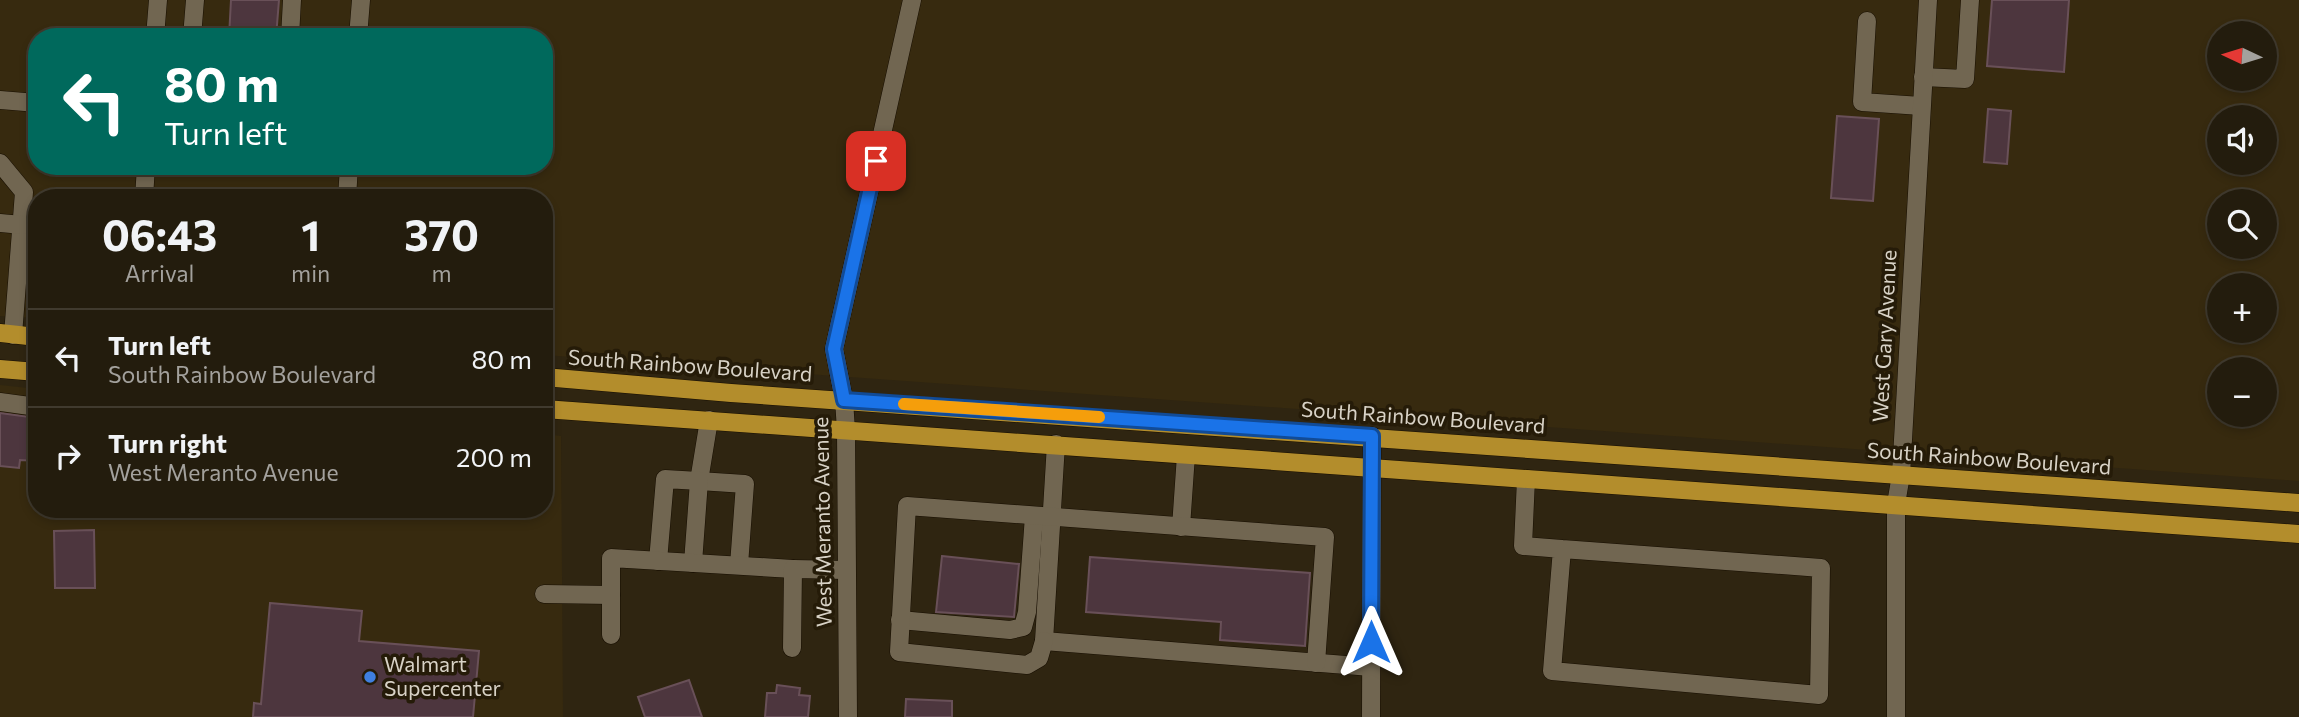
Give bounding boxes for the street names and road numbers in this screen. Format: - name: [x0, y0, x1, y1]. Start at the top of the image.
- street label: West Gary Avenue: [1866, 249, 1901, 423]
- street label: South Rainbow Boulevard: [567, 343, 813, 386]
- street label: South Rainbow Boulevard: [1300, 395, 1546, 438]
- street label: West Meranto Avenue: [807, 417, 836, 627]
- street label: South Rainbow Boulevard: [1866, 436, 2112, 479]

